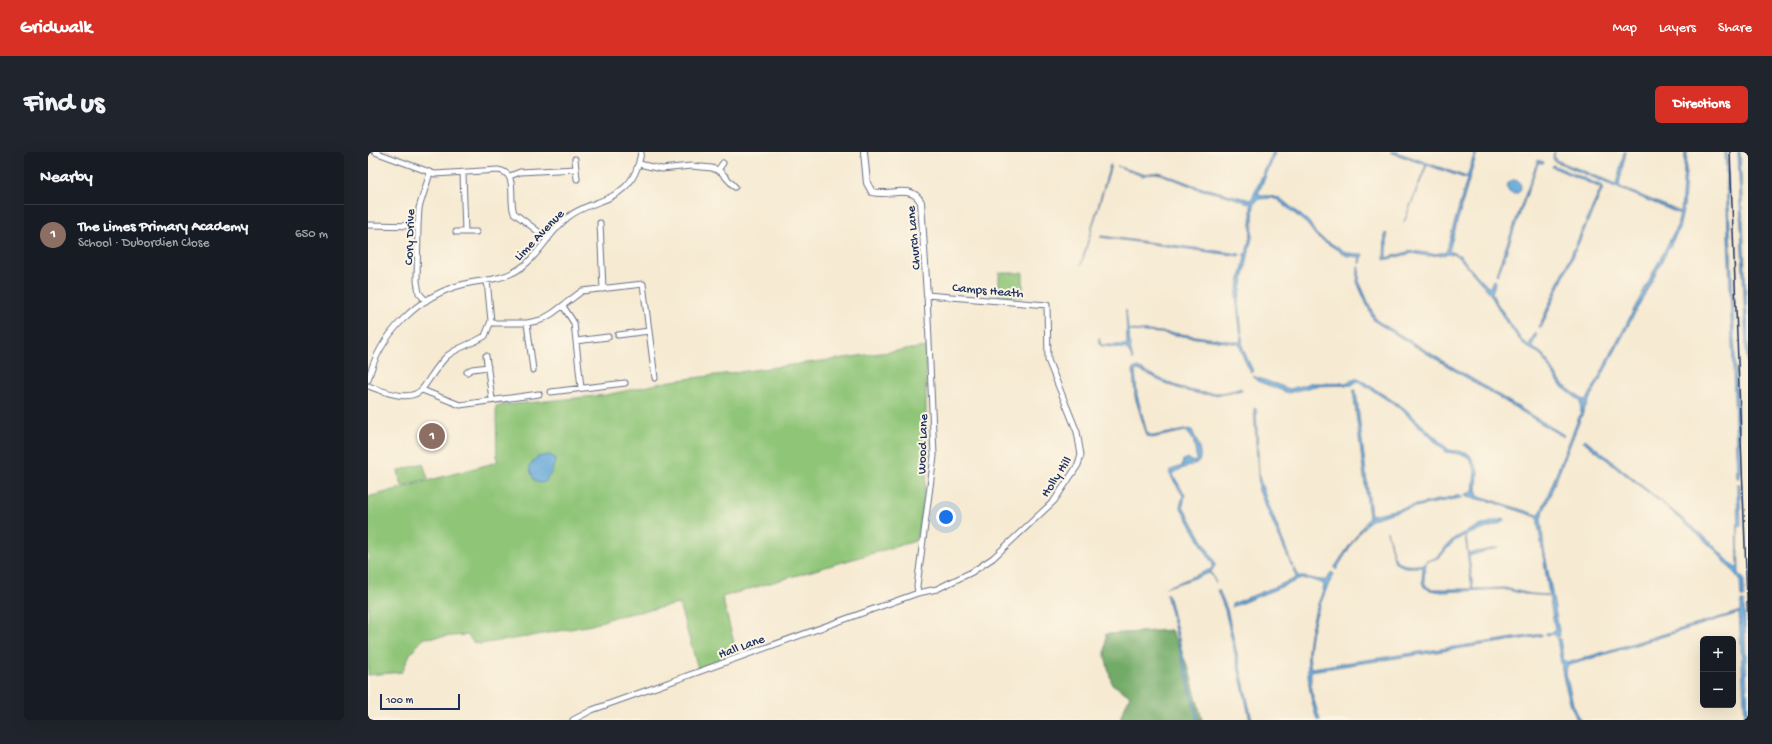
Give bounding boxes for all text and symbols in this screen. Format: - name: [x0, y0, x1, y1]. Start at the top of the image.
- text: Gridwalk: [20, 17, 92, 40]
- text: Map: [1613, 20, 1637, 37]
- text: Layers: [1659, 20, 1696, 37]
- text: Share: [1718, 20, 1752, 37]
- button: Directions: [1655, 86, 1748, 123]
- text: Find us: [24, 88, 104, 121]
- text: Nearby: [40, 168, 93, 188]
- street label: Church Lane: [904, 205, 925, 270]
- street label: Lime Avenue: [512, 207, 568, 265]
- street label: Cory Drive: [402, 208, 419, 265]
- text: The Limes Primary Academy: [78, 218, 248, 236]
- text: 1: [50, 227, 56, 242]
- text: 650 m: [295, 227, 328, 242]
- text: School · Dubordien Close: [78, 236, 209, 251]
- street label: Camps Heath: [952, 281, 1024, 302]
- street label: Wood Lane: [915, 414, 932, 474]
- pin: 1: [419, 421, 445, 451]
- street label: Holly Hill: [1038, 454, 1076, 500]
- your location: [936, 507, 956, 527]
- street label: Hall Lane: [717, 632, 767, 663]
- map controls: [1700, 636, 1736, 708]
- button: +: [1700, 636, 1736, 672]
- button: −: [1700, 672, 1736, 708]
- scale bar: [380, 692, 460, 711]
- text: 100 m: [386, 695, 413, 707]

